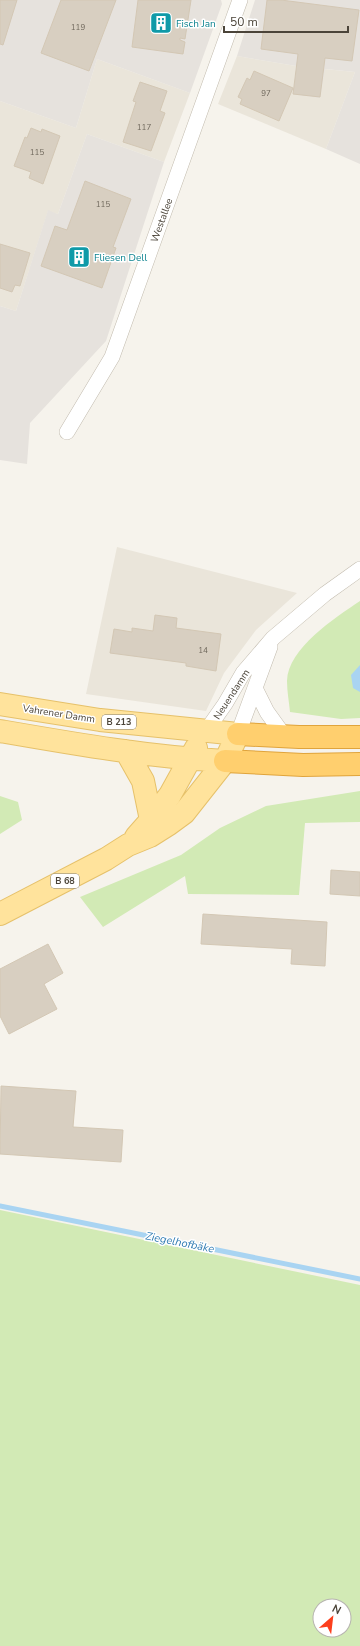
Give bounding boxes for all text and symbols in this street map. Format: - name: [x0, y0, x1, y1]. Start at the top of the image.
- scale bar: [224, 8, 348, 34]
- building icon: Fisch Jan: [148, 10, 174, 36]
- text: 50 m: [230, 14, 258, 30]
- place label: Fisch Jan: [176, 17, 216, 31]
- house number: 119: [71, 22, 85, 33]
- house number: 97: [261, 88, 271, 99]
- house number: 117: [137, 122, 151, 133]
- house number: 115: [30, 147, 44, 158]
- street label: Westallee: [148, 196, 176, 244]
- house number: 115: [96, 199, 110, 210]
- building icon: Fliesen Dell: [66, 244, 92, 270]
- place label: Fliesen Dell: [94, 251, 147, 265]
- house number: 14: [198, 645, 208, 656]
- street label: Neuendamm: [210, 667, 253, 723]
- street label: Vahrener Damm: [21, 701, 96, 727]
- road number: B 213: [102, 715, 136, 729]
- road number: B 68: [51, 874, 79, 888]
- water label: Ziegelhofbäke: [144, 1228, 216, 1257]
- north arrow: [312, 1598, 352, 1638]
- text: N: [329, 1601, 344, 1618]

